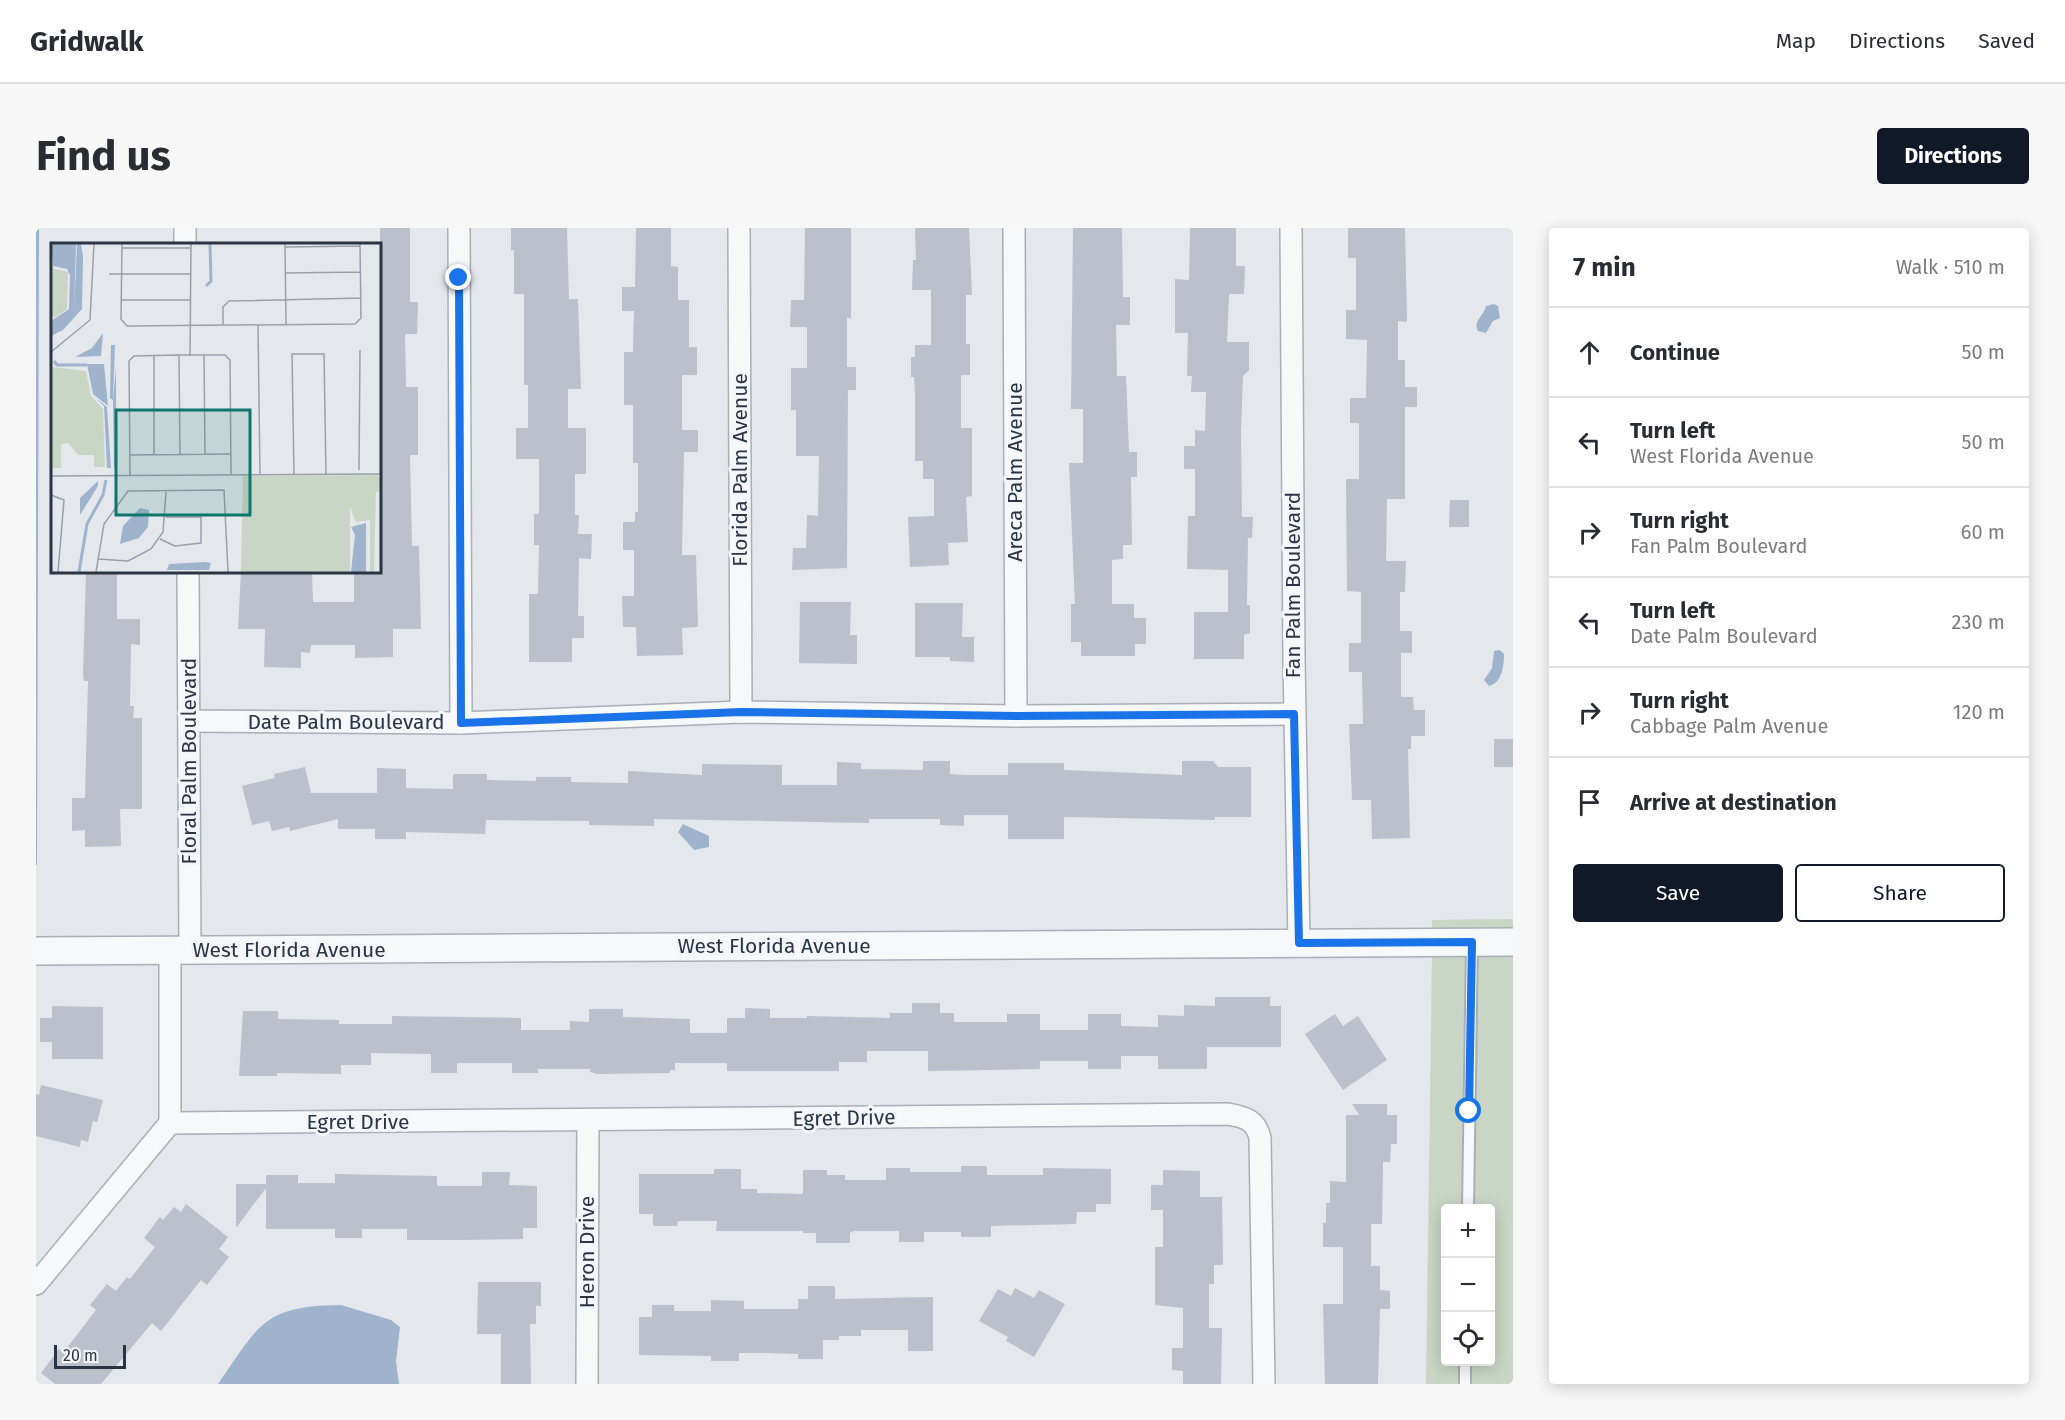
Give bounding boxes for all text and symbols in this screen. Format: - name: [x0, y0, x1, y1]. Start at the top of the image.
- text: Gridwalk: [30, 25, 143, 58]
- text: Map: [1776, 28, 1816, 54]
- text: Directions: [1849, 28, 1945, 54]
- text: Saved: [1978, 28, 2035, 54]
- button: Directions: [1877, 128, 2029, 184]
- text: Find us: [36, 131, 171, 181]
- inset map: [51, 243, 381, 573]
- text: 7 min: [1573, 252, 1636, 283]
- text: Walk · 510 m: [1896, 255, 2005, 279]
- route end: [445, 264, 471, 290]
- icon: ahead: [1573, 336, 1606, 369]
- text: Continue: [1630, 339, 1720, 366]
- text: 50 m: [1961, 340, 2005, 364]
- street label: Florida Palm Avenue: [727, 373, 753, 567]
- street label: Areca Palm Avenue: [1002, 382, 1028, 562]
- text: Turn left: [1630, 417, 1715, 444]
- icon: left: [1573, 426, 1606, 459]
- text: 50 m: [1961, 430, 2005, 454]
- text: West Florida Avenue: [1630, 444, 1814, 468]
- street label: Fan Palm Boulevard: [1280, 492, 1306, 678]
- text: Turn right: [1630, 507, 1729, 534]
- icon: right: [1573, 516, 1606, 549]
- text: 60 m: [1961, 520, 2005, 544]
- text: Fan Palm Boulevard: [1630, 534, 1808, 558]
- text: Turn left: [1630, 597, 1715, 624]
- icon: left: [1573, 606, 1606, 639]
- text: 230 m: [1952, 610, 2005, 634]
- text: Date Palm Boulevard: [1630, 624, 1818, 648]
- street label: Floral Palm Boulevard: [176, 658, 202, 864]
- text: Turn right: [1630, 687, 1729, 714]
- icon: right: [1573, 696, 1606, 729]
- text: 120 m: [1953, 700, 2005, 724]
- street label: Date Palm Boulevard: [247, 709, 445, 735]
- text: Cabbage Palm Avenue: [1630, 714, 1828, 738]
- icon: arrive: [1573, 786, 1606, 819]
- text: Arrive at destination: [1630, 789, 1837, 816]
- button: Save: [1573, 864, 1783, 922]
- button: Share: [1795, 864, 2005, 922]
- street label: West Florida Avenue: [677, 933, 871, 959]
- street label: West Florida Avenue: [192, 937, 386, 963]
- route start: [1455, 1097, 1481, 1123]
- street label: Egret Drive: [792, 1104, 896, 1132]
- street label: Egret Drive: [306, 1109, 410, 1135]
- street label: Heron Drive: [574, 1196, 600, 1308]
- map controls: [1441, 1204, 1495, 1366]
- button: +: [1441, 1204, 1495, 1258]
- button: −: [1441, 1258, 1495, 1312]
- button: locate: [1441, 1312, 1495, 1366]
- scale bar: [54, 1342, 126, 1370]
- text: 20 m: [63, 1346, 98, 1365]

